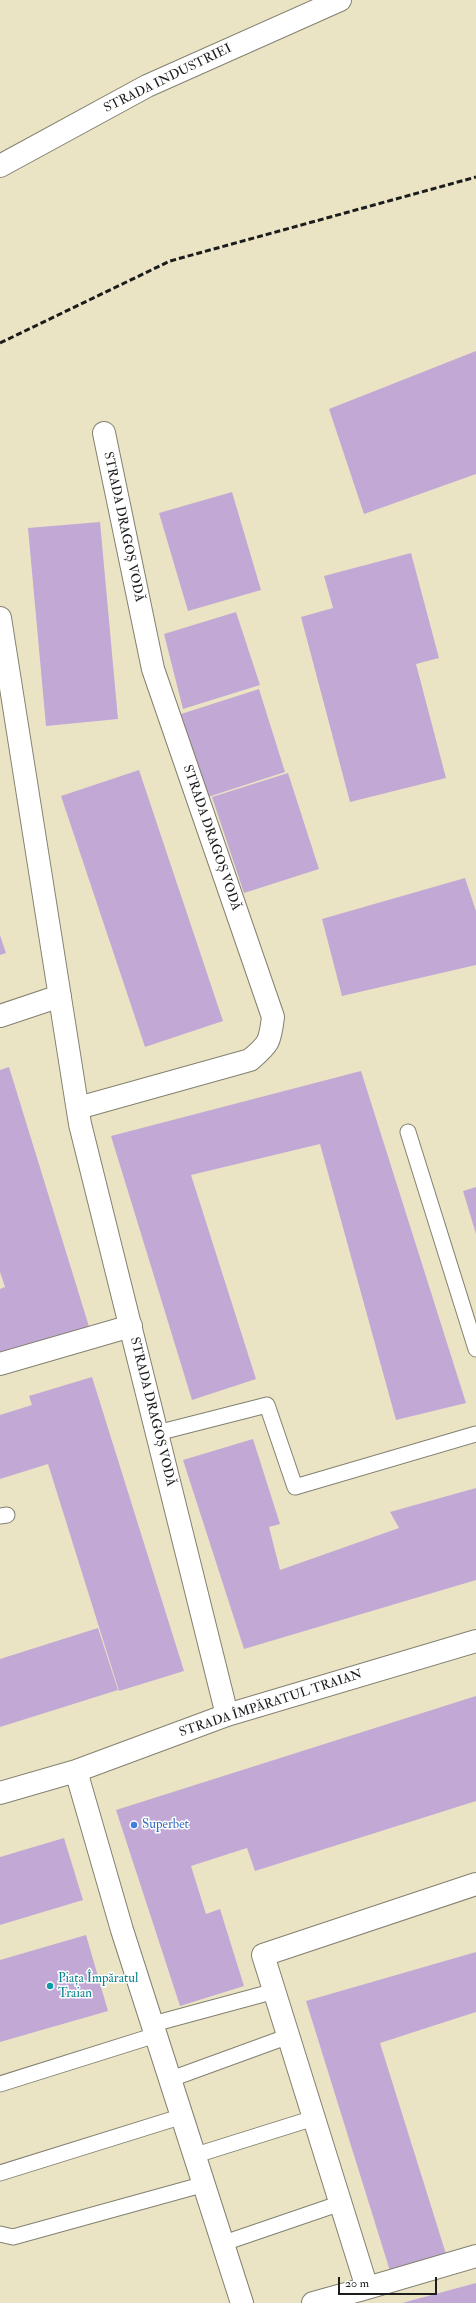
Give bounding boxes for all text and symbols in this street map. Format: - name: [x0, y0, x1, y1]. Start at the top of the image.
- street label: STRADA INDUSTRIEI: [102, 41, 234, 117]
- street label: STRADA DRAGOȘ VODĂ: [99, 450, 147, 604]
- street label: STRADA DRAGOȘ VODĂ: [179, 763, 243, 913]
- street label: STRADA DRAGOȘ VODĂ: [126, 1336, 178, 1488]
- street label: STRADA ÎMPĂRATUL TRAIAN: [178, 1667, 364, 1741]
- place label: Superbet: [142, 1817, 189, 1833]
- marker: Superbet: [129, 1820, 139, 1830]
- place label: Piața Împăratul Traian: [58, 1971, 138, 2002]
- marker: Piața Împăratul Traian: [45, 1981, 55, 1991]
- scale bar: [340, 2269, 439, 2295]
- text: 20 m: [345, 2276, 369, 2291]

